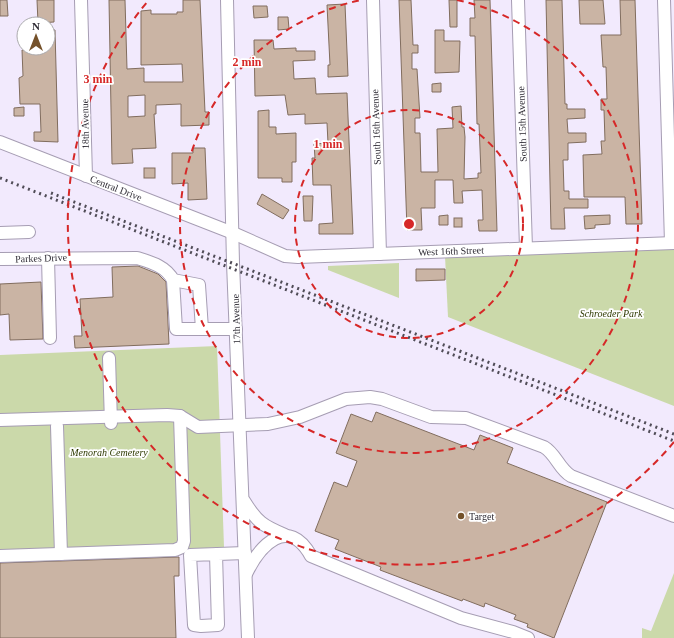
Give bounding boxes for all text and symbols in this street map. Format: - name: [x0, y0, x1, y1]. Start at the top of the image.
- north arrow: [16, 16, 56, 56]
- text: N: [32, 20, 40, 32]
- text: 2 min: [232, 55, 262, 69]
- text: 3 min: [83, 72, 113, 86]
- street label: South 15th Avenue: [515, 85, 529, 162]
- street label: South 16th Avenue: [369, 88, 383, 165]
- street label: 18th Avenue: [79, 98, 91, 149]
- text: 1 min: [313, 137, 343, 151]
- street label: Central Drive: [88, 173, 144, 203]
- centre of rings: [402, 217, 416, 231]
- street label: West 16th Street: [418, 244, 484, 258]
- street label: Parkes Drive: [15, 252, 68, 264]
- street label: 17th Avenue: [230, 293, 242, 344]
- park label: Schroeder Park: [580, 308, 643, 319]
- park label: Menorah Cemetery: [69, 447, 148, 458]
- marker: Target: [456, 511, 466, 521]
- place label: Target: [469, 511, 494, 522]

